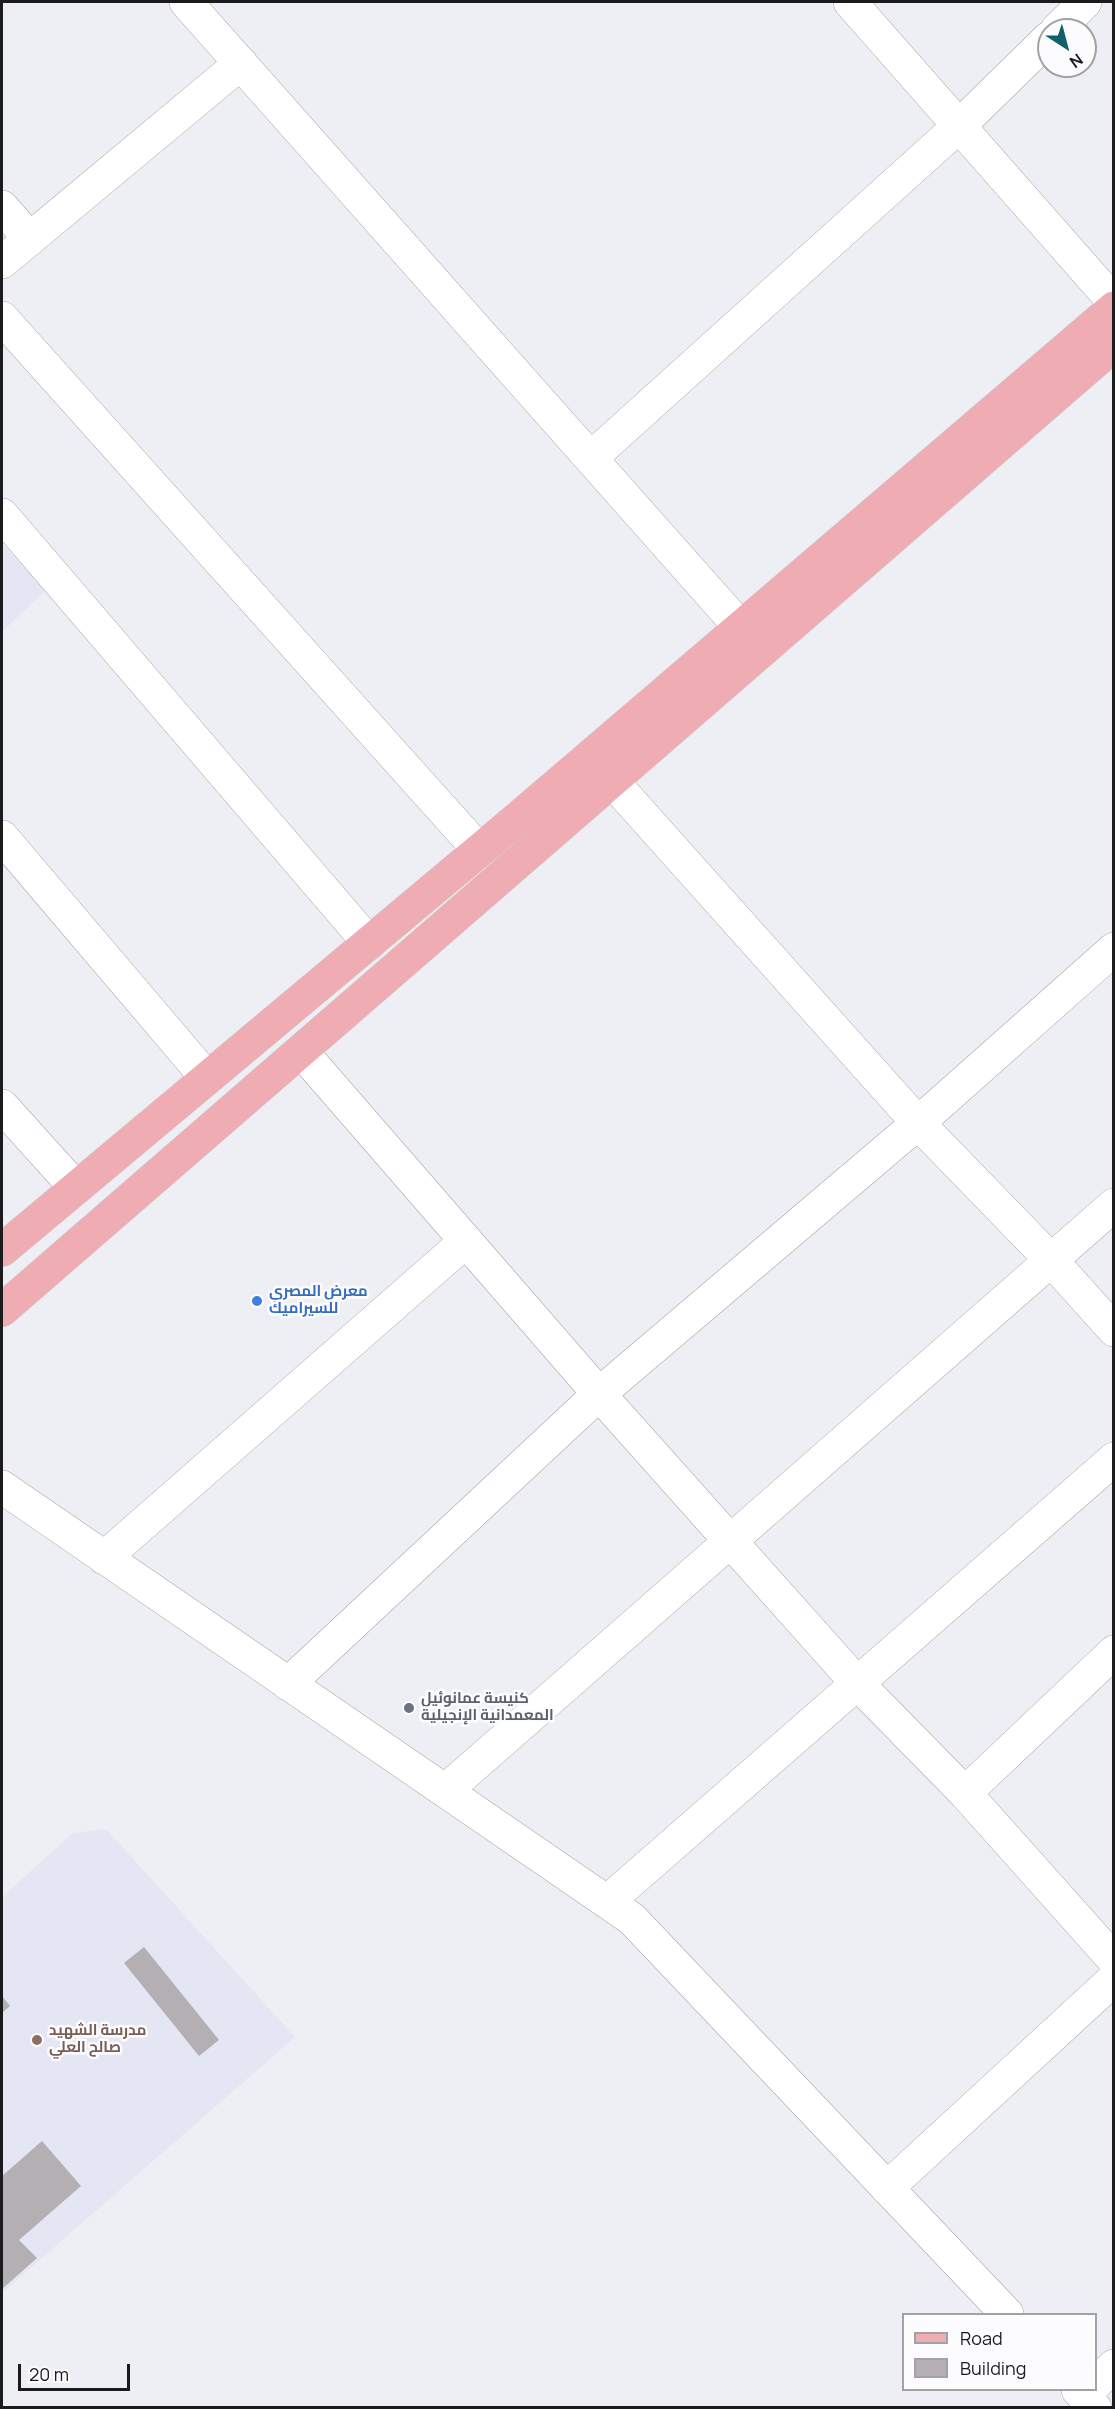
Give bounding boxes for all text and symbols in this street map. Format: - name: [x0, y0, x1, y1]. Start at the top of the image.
- north arrow: [1037, 18, 1097, 78]
- text: N: [1065, 49, 1088, 73]
- place label: معرض المصري للسيراميك: [269, 1283, 368, 1318]
- marker: معرض المصري للسيراميك: [250, 1294, 264, 1308]
- place label: كنيسة عمانوئيل المعمدانية الإنجيلية: [421, 1690, 554, 1725]
- marker: كنيسة عمانوئيل المعمدانية الإنجيلية: [402, 1701, 416, 1715]
- place label: مدرسة الشهيد صالح العلي: [49, 2022, 146, 2057]
- marker: مدرسة الشهيد صالح العلي: [30, 2033, 44, 2047]
- legend: [902, 2313, 1097, 2391]
- text: Road: [960, 2326, 1003, 2350]
- scale bar: [21, 2352, 134, 2390]
- text: Building: [960, 2356, 1026, 2380]
- text: 20 m: [29, 2362, 69, 2386]

